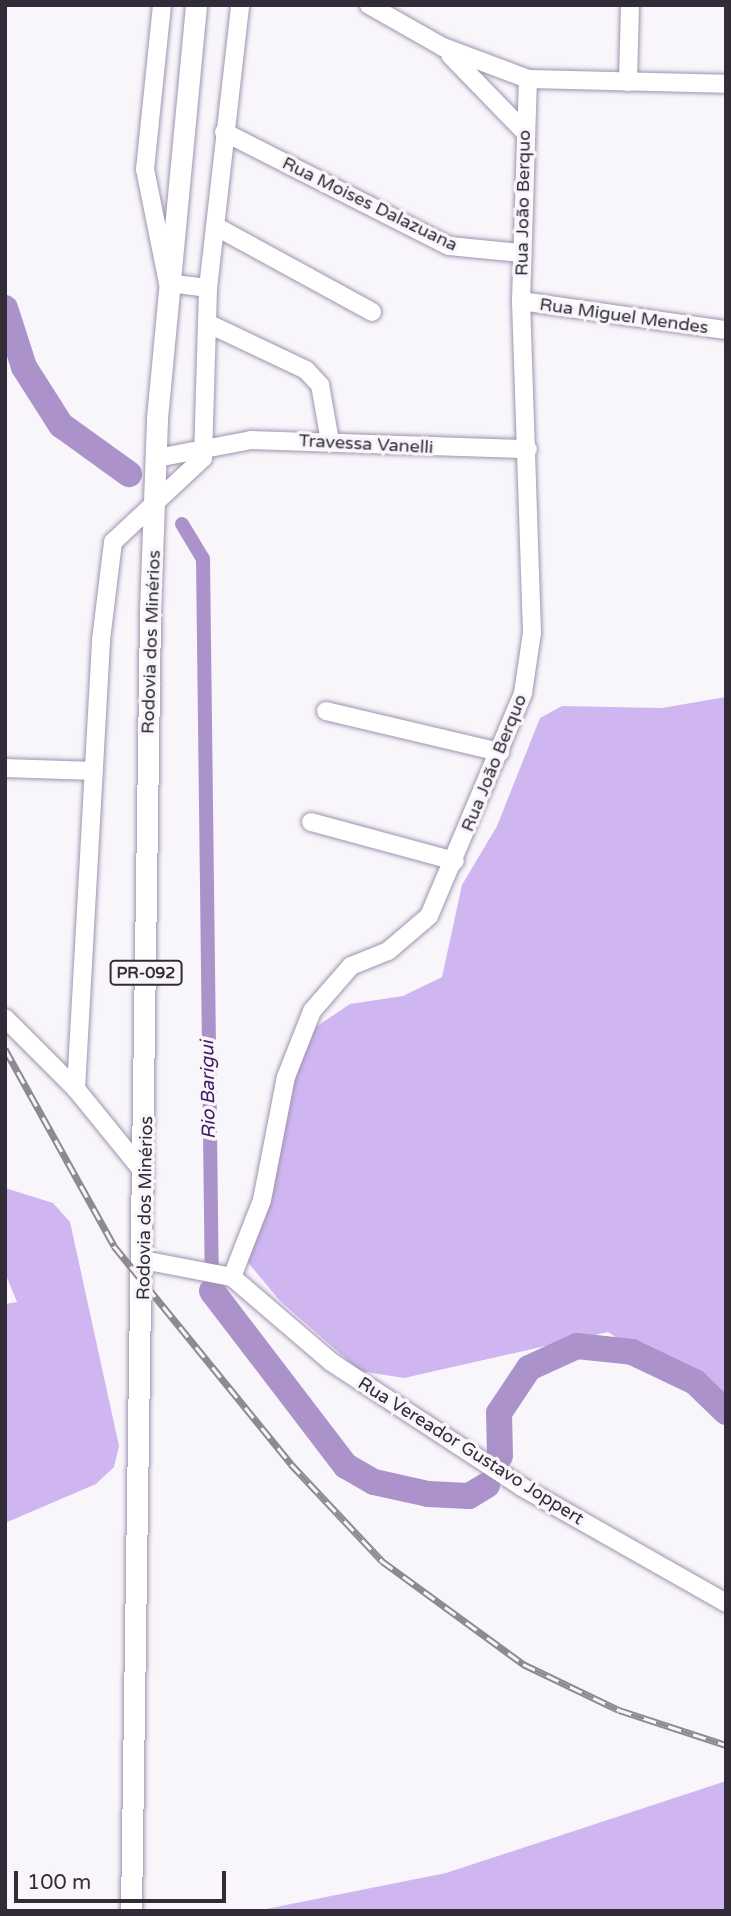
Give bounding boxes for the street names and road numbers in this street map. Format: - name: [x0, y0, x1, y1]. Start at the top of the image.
- street label: Rua João Berquo: [511, 130, 535, 276]
- street label: Rua Moises Dalazuana: [279, 152, 461, 256]
- street label: Rua Miguel Mendes: [538, 293, 710, 339]
- street label: Travessa Vanelli: [298, 430, 434, 458]
- street label: Rodovia dos Minérios: [137, 550, 165, 734]
- street label: Rua João Berquo: [457, 691, 531, 835]
- road number: PR-092: [109, 960, 183, 986]
- street label: Rodovia dos Minérios: [133, 1116, 157, 1300]
- street label: Rua Vereador Gustavo Joppert: [354, 1372, 588, 1530]

